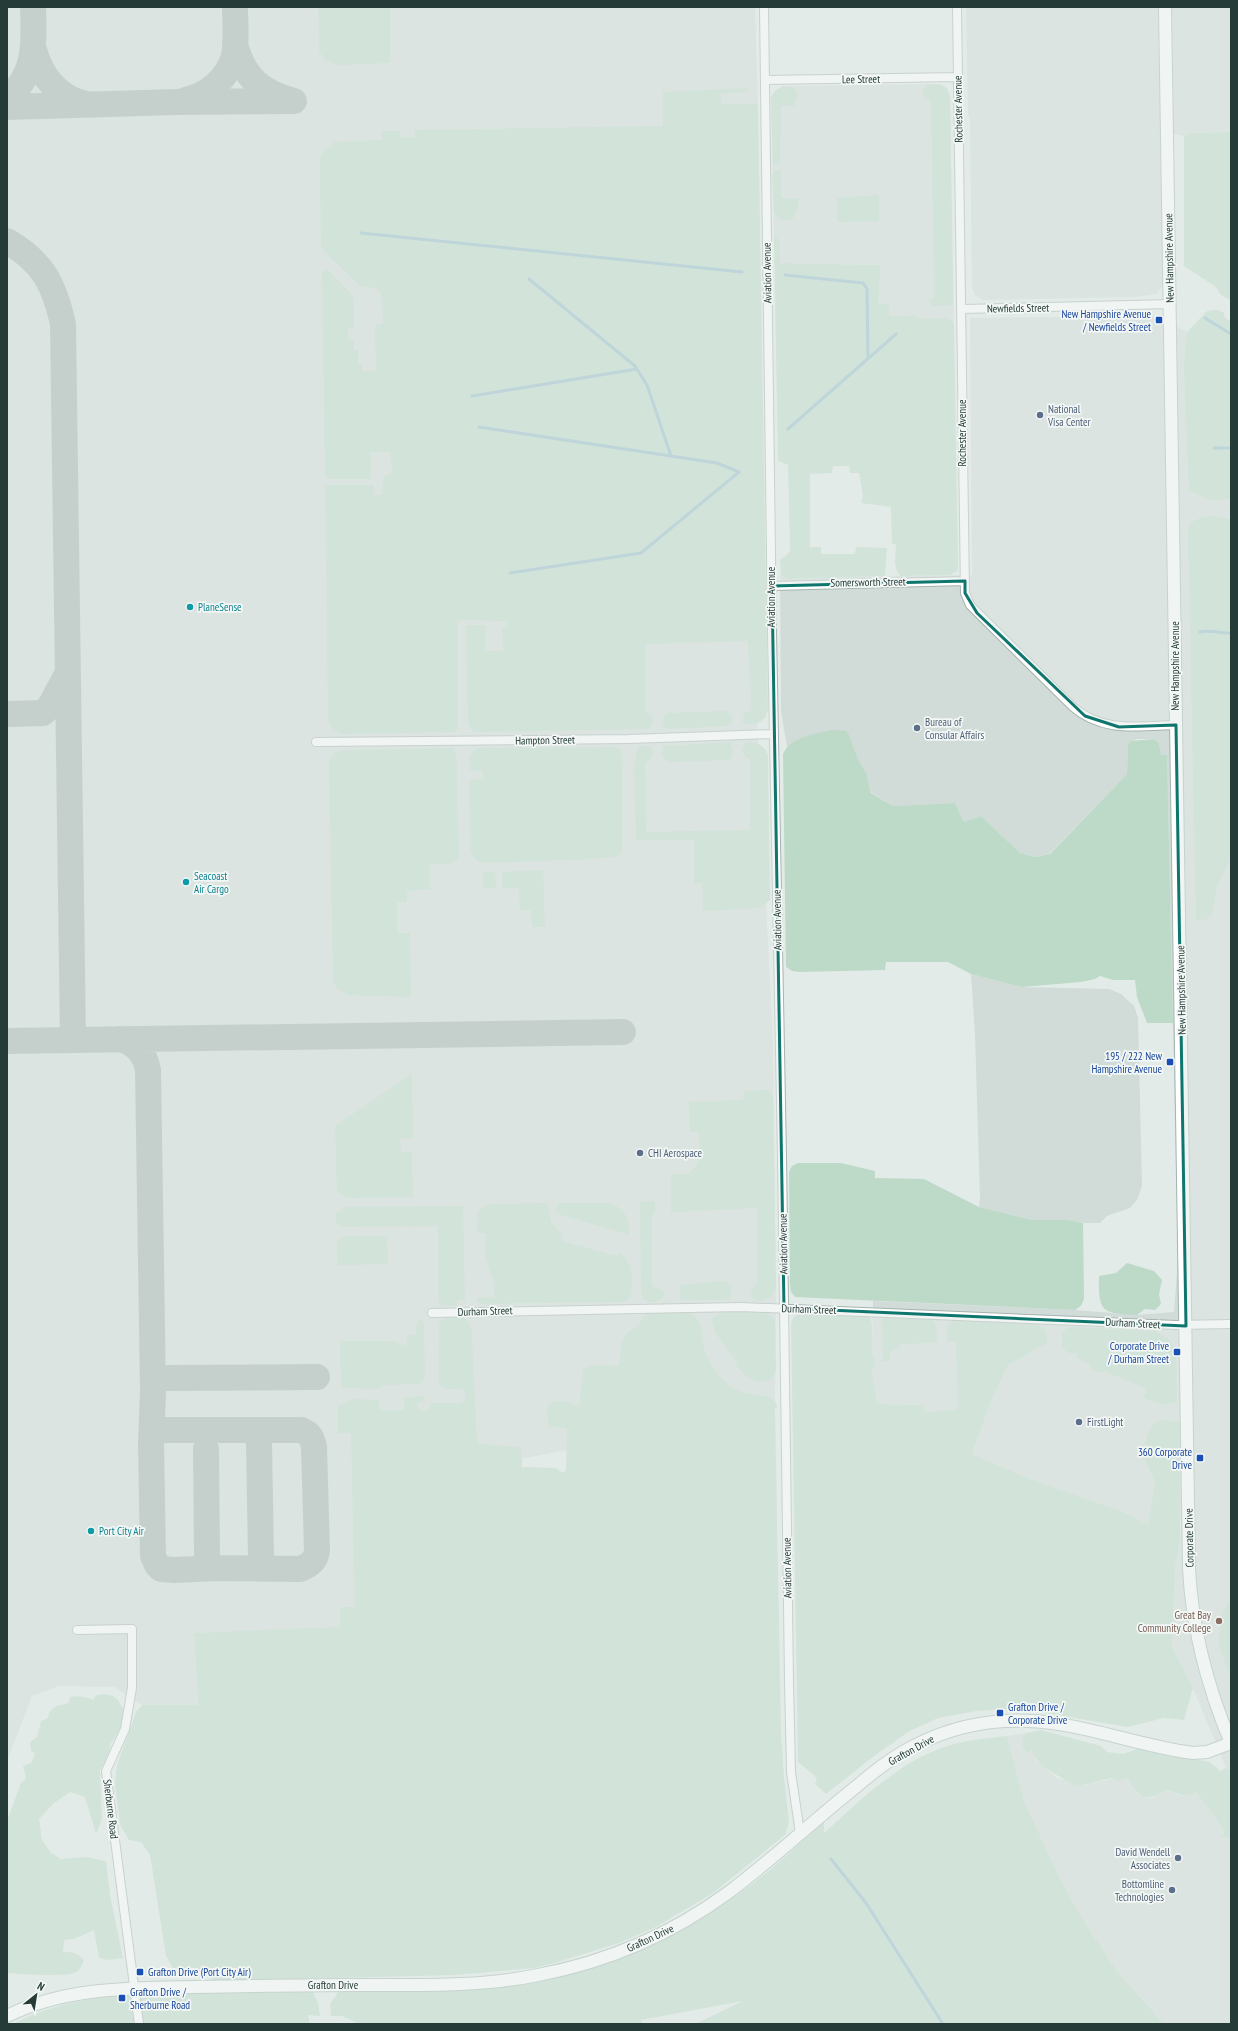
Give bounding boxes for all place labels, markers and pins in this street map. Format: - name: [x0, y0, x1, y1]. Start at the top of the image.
- place label: New Hampshire Avenue / Newfields Street: [1061, 307, 1151, 334]
- marker: New Hampshire Avenue / Newfields Street: [1154, 315, 1164, 325]
- place label: National Visa Center: [1047, 402, 1091, 429]
- marker: National Visa Center: [1035, 410, 1045, 420]
- place label: PlaneSense: [198, 600, 242, 614]
- marker: PlaneSense: [185, 602, 195, 612]
- place label: Bureau of Consular Affairs: [925, 715, 984, 742]
- marker: Bureau of Consular Affairs: [912, 723, 922, 733]
- place label: Seacoast Air Cargo: [194, 869, 229, 896]
- marker: Seacoast Air Cargo: [181, 877, 191, 887]
- place label: 195 / 222 New Hampshire Avenue: [1091, 1049, 1163, 1076]
- marker: 195 / 222 New Hampshire Avenue: [1165, 1057, 1175, 1067]
- place label: CHI Aerospace: [648, 1146, 703, 1160]
- marker: CHI Aerospace: [635, 1148, 645, 1158]
- place label: Corporate Drive / Durham Street: [1107, 1339, 1169, 1366]
- marker: Corporate Drive / Durham Street: [1172, 1347, 1182, 1357]
- place label: FirstLight: [1087, 1415, 1123, 1429]
- marker: FirstLight: [1074, 1417, 1084, 1427]
- place label: 360 Corporate Drive: [1138, 1445, 1192, 1472]
- marker: 360 Corporate Drive: [1195, 1453, 1205, 1463]
- place label: Port City Air: [99, 1524, 144, 1538]
- marker: Port City Air: [86, 1526, 96, 1536]
- place label: Great Bay Community College: [1138, 1608, 1212, 1635]
- marker: Great Bay Community College: [1214, 1616, 1224, 1626]
- place label: Grafton Drive / Corporate Drive: [1008, 1700, 1068, 1727]
- marker: Grafton Drive / Corporate Drive: [995, 1708, 1005, 1718]
- place label: David Wendell Associates: [1115, 1845, 1170, 1872]
- marker: David Wendell Associates: [1173, 1853, 1183, 1863]
- place label: Bottomline Technologies: [1115, 1877, 1164, 1904]
- marker: Bottomline Technologies: [1167, 1885, 1177, 1895]
- place label: Grafton Drive (Port City Air): [148, 1965, 251, 1979]
- marker: Grafton Drive (Port City Air): [135, 1967, 145, 1977]
- place label: Grafton Drive / Sherburne Road: [130, 1985, 190, 2012]
- marker: Grafton Drive / Sherburne Road: [117, 1993, 127, 2003]

